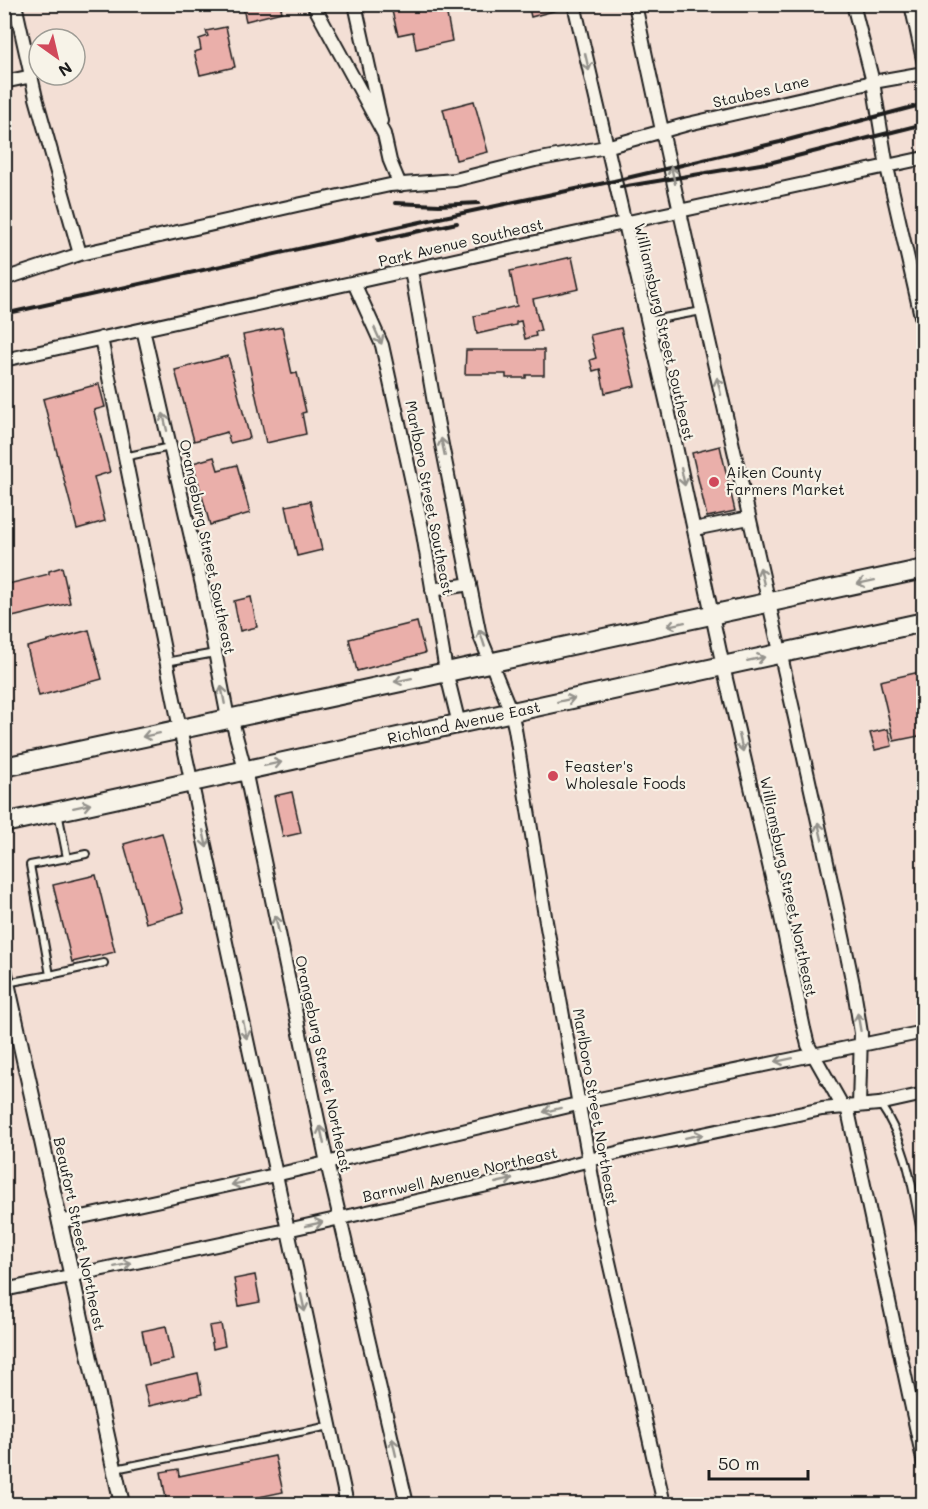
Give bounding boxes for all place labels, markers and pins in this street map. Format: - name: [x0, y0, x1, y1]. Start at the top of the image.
- place label: Aiken County Farmers Market: [726, 462, 845, 499]
- marker: Aiken County Farmers Market: [707, 475, 721, 489]
- place label: Feaster's Wholesale Foods: [565, 756, 686, 793]
- marker: Feaster's Wholesale Foods: [546, 769, 560, 783]

